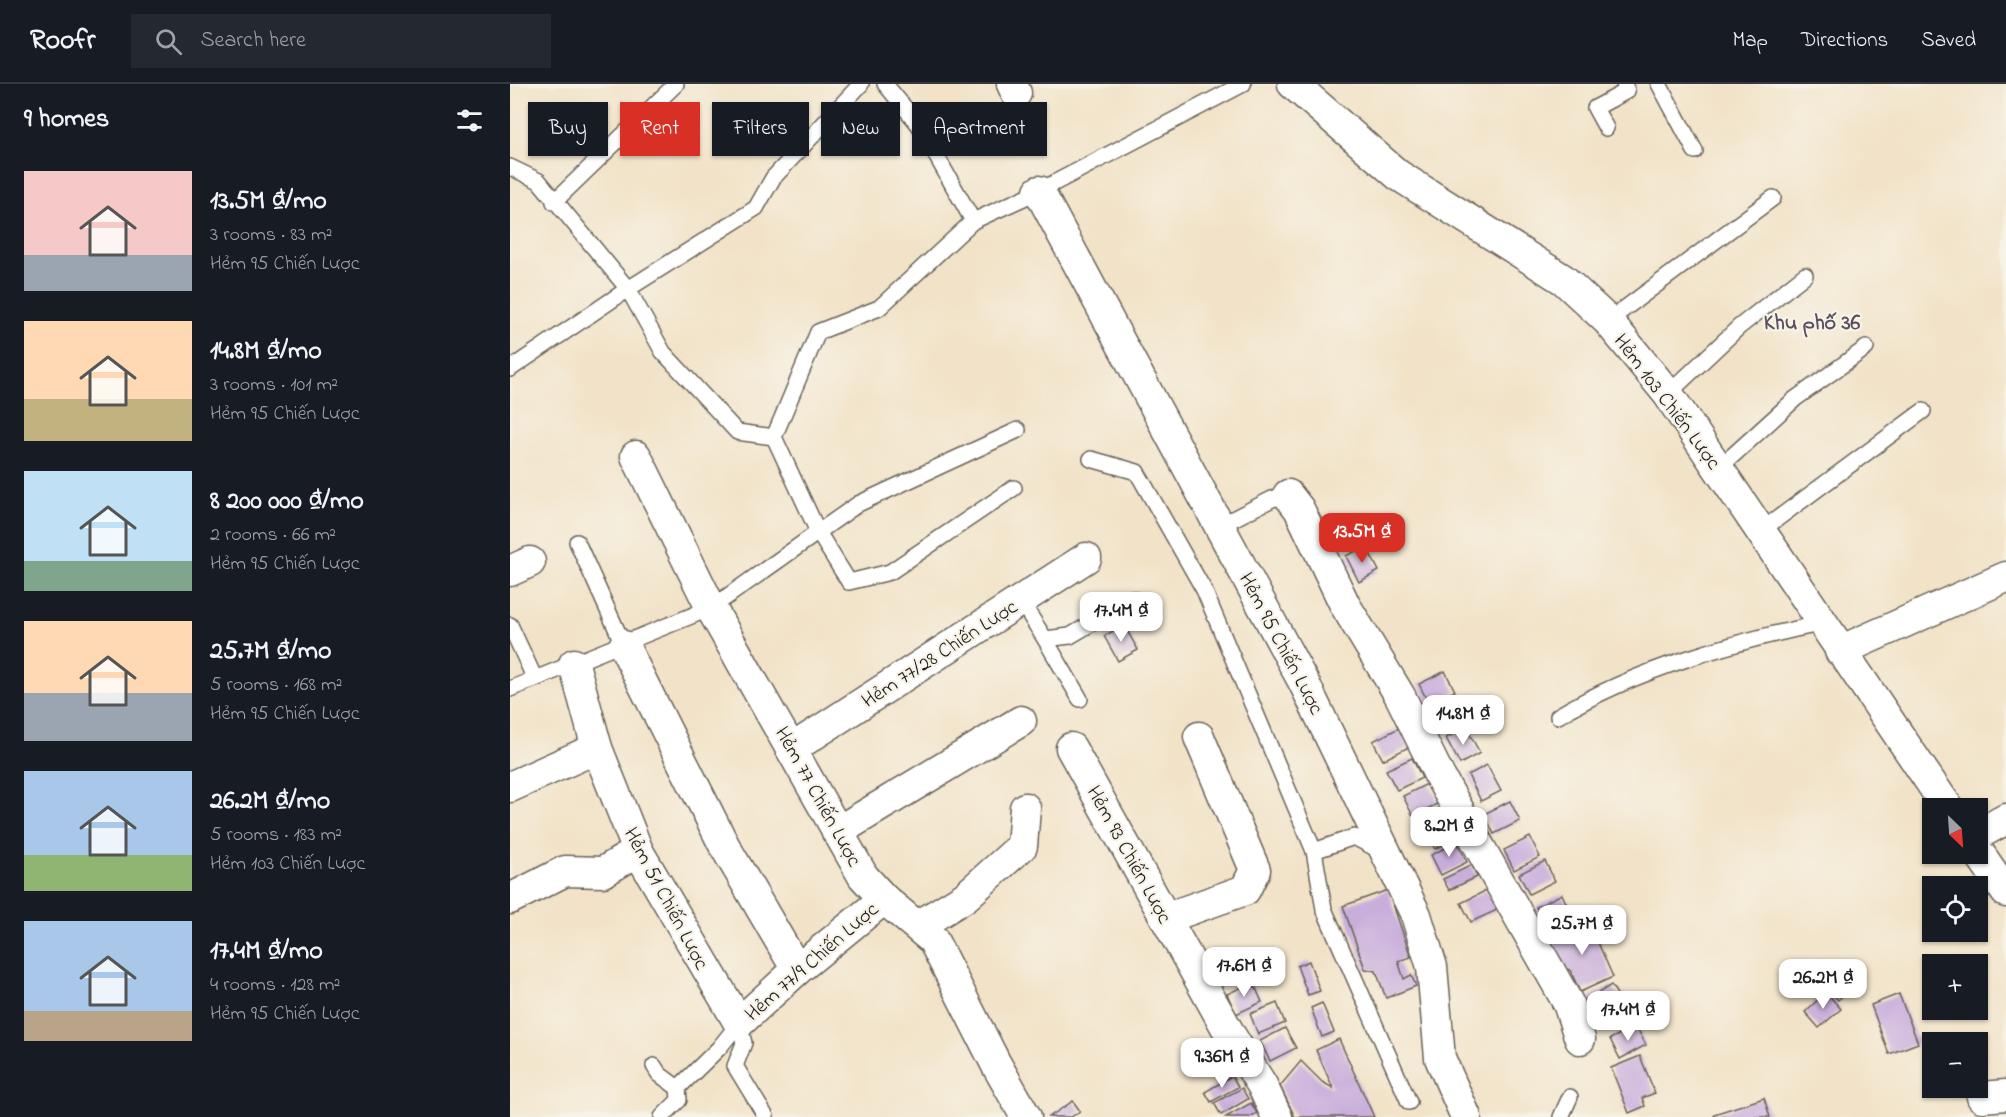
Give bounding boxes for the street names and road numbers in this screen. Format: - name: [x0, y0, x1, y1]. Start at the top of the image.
- street label: Hẻm 103 Chiến Lược: [1605, 328, 1728, 477]
- street label: Hẻm 95 Chiến Lược: [1230, 568, 1331, 721]
- street label: Hẻm 77/28 Chiến Lược: [856, 592, 1025, 716]
- street label: Hẻm 77 Chiến Lược: [766, 721, 869, 873]
- street label: Hẻm 93 Chiến Lược: [1078, 780, 1179, 930]
- street label: Hẻm 51 Chiến Lược: [615, 822, 716, 976]
- street label: Hẻm 77/9 Chiến Lược: [739, 895, 886, 1029]

